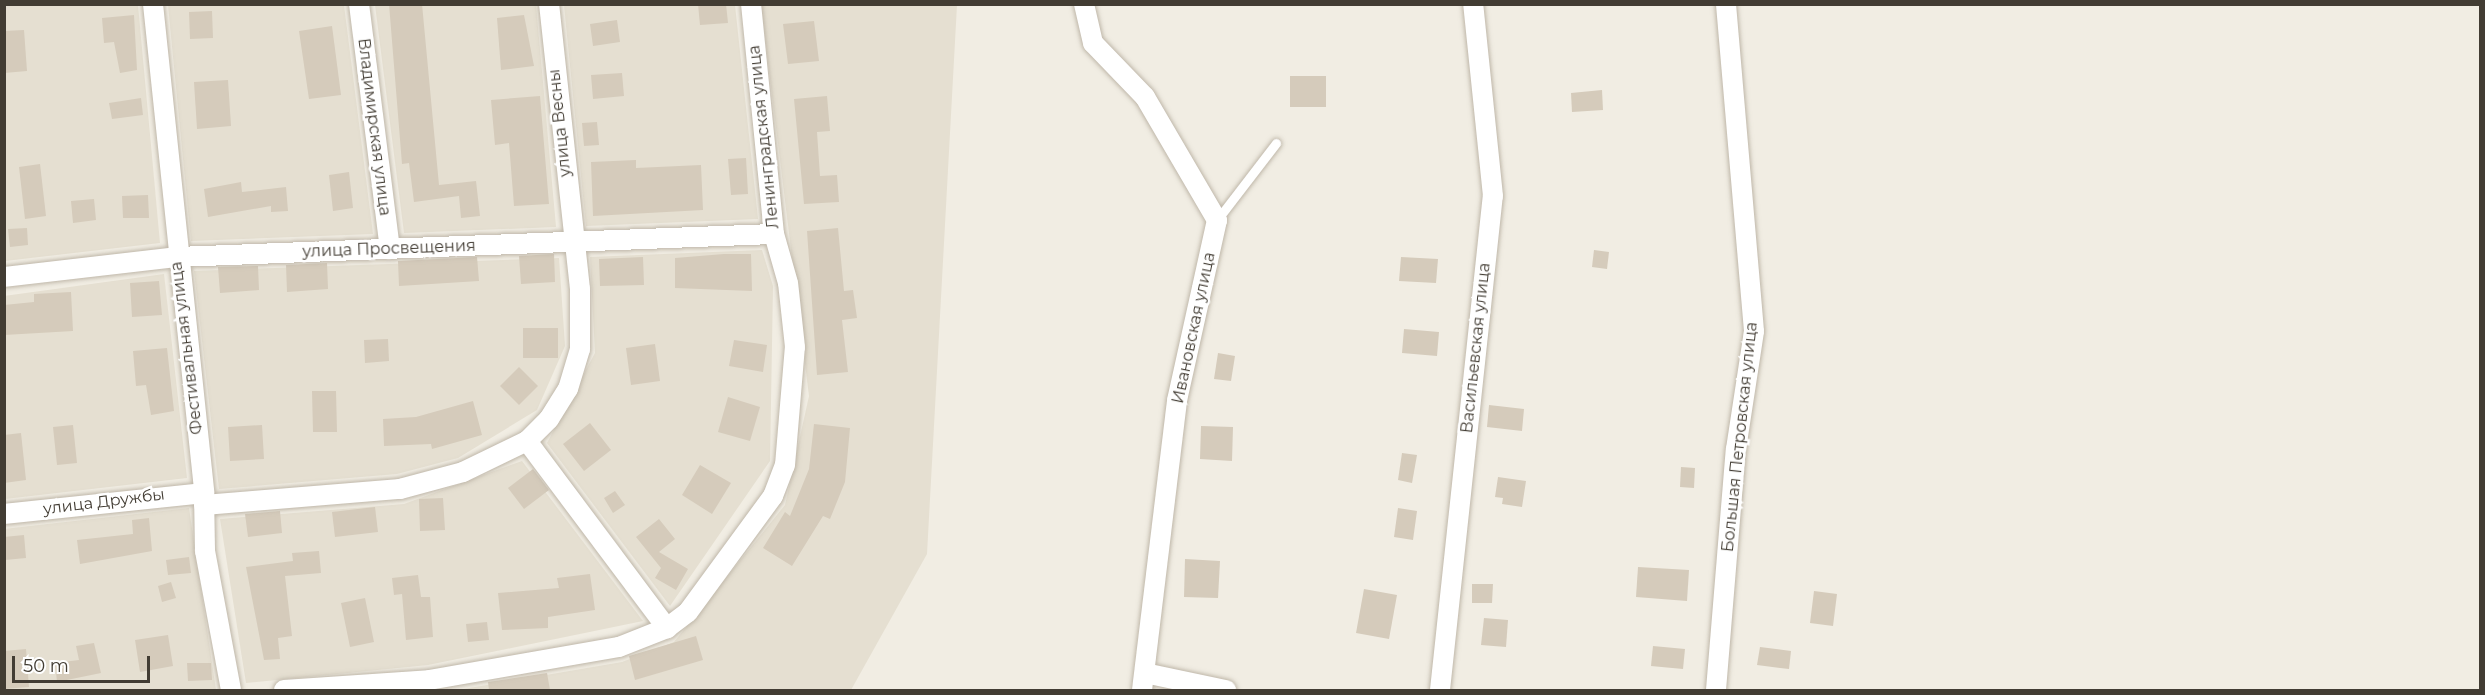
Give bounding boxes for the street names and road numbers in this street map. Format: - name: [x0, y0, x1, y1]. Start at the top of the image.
- street label: Владимирская улица: [354, 37, 394, 217]
- street label: Ленинградская улица: [745, 44, 783, 230]
- street label: улица Весны: [545, 68, 575, 178]
- street label: улица Просвещения: [302, 236, 476, 262]
- street label: Ивановская улица: [1169, 251, 1219, 405]
- street label: Фестивальная улица: [167, 260, 207, 436]
- street label: Васильевская улица: [1457, 262, 1495, 434]
- street label: Большая Петровская улица: [1718, 321, 1762, 553]
- street label: улица Дружбы: [42, 485, 166, 519]

